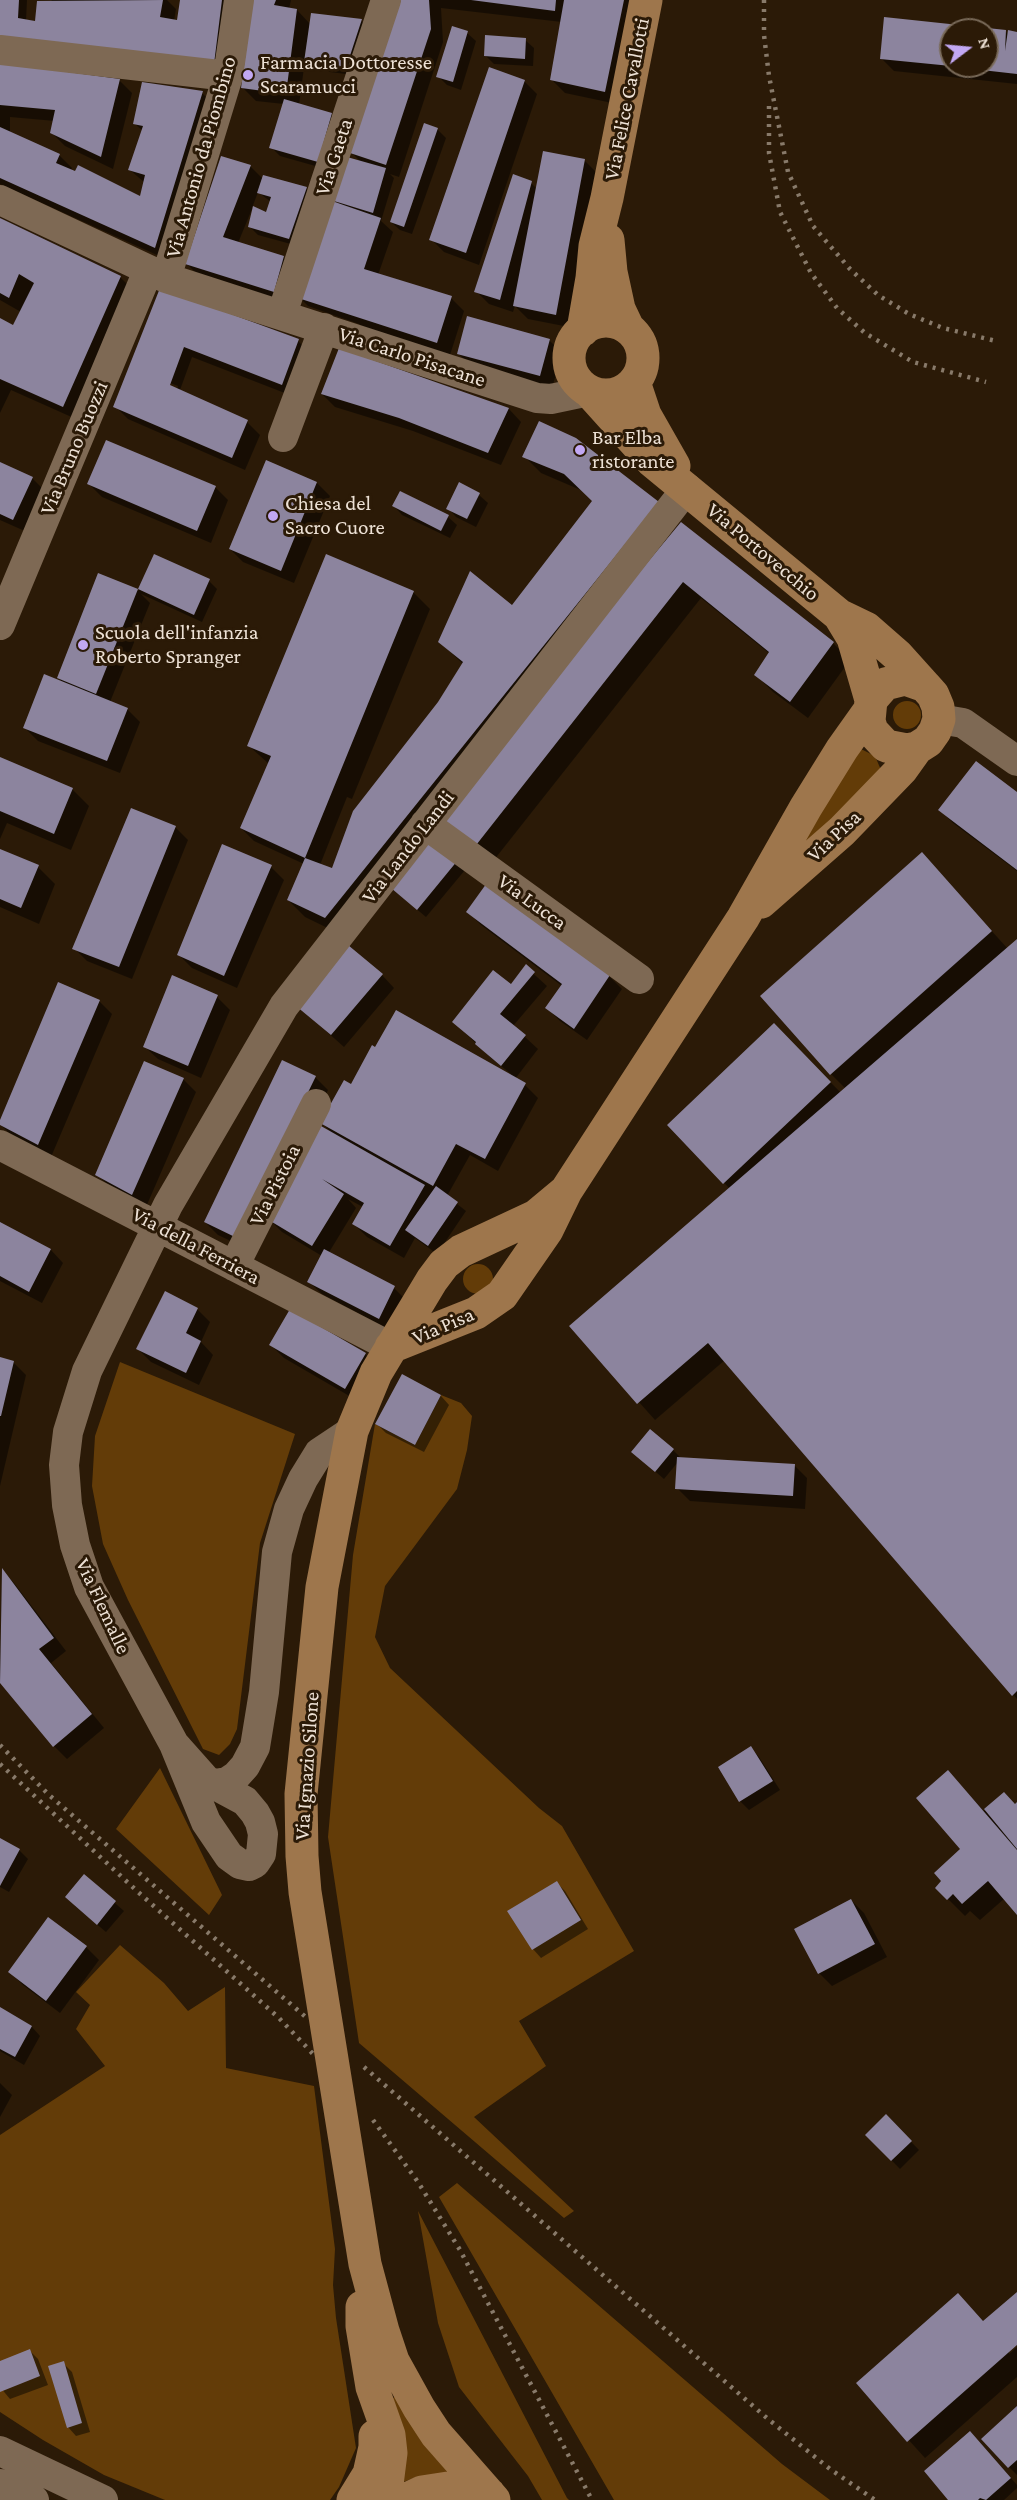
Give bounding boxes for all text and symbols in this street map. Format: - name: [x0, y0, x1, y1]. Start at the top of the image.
- street label: Via Felice Cavallotti: [599, 16, 655, 182]
- north arrow: [939, 18, 999, 78]
- text: N: [975, 36, 995, 51]
- place label: Farmacia Dottoresse Scaramucci: [260, 50, 432, 100]
- street label: Via Antonio da Piombino: [160, 53, 242, 261]
- marker: Farmacia Dottoresse Scaramucci: [241, 68, 255, 82]
- street label: Via Gaeta: [310, 115, 358, 199]
- street label: Via Carlo Pisacane: [335, 321, 489, 393]
- street label: Via Bruno Buozzi: [34, 377, 114, 519]
- place label: Bar Elba ristorante: [592, 425, 675, 475]
- marker: Bar Elba ristorante: [573, 443, 587, 457]
- place label: Chiesa del Sacro Cuore: [285, 491, 385, 541]
- street label: Via Portovecchio: [702, 498, 824, 606]
- marker: Chiesa del Sacro Cuore: [266, 509, 280, 523]
- place label: Scuola dell'infanzia Roberto Spranger: [95, 620, 258, 670]
- marker: Scuola dell'infanzia Roberto Spranger: [76, 638, 90, 652]
- street label: Via Lando Landi: [356, 786, 460, 908]
- street label: Via Pisa: [802, 805, 866, 867]
- street label: Via Lucca: [493, 868, 571, 936]
- street label: Via Pistoia: [244, 1140, 306, 1230]
- street label: Via della Ferriera: [128, 1202, 264, 1290]
- street label: Via Pisa: [408, 1302, 478, 1350]
- street label: Via Flemalle: [70, 1554, 136, 1658]
- street label: Via Ignazio Silone: [289, 1691, 325, 1841]

